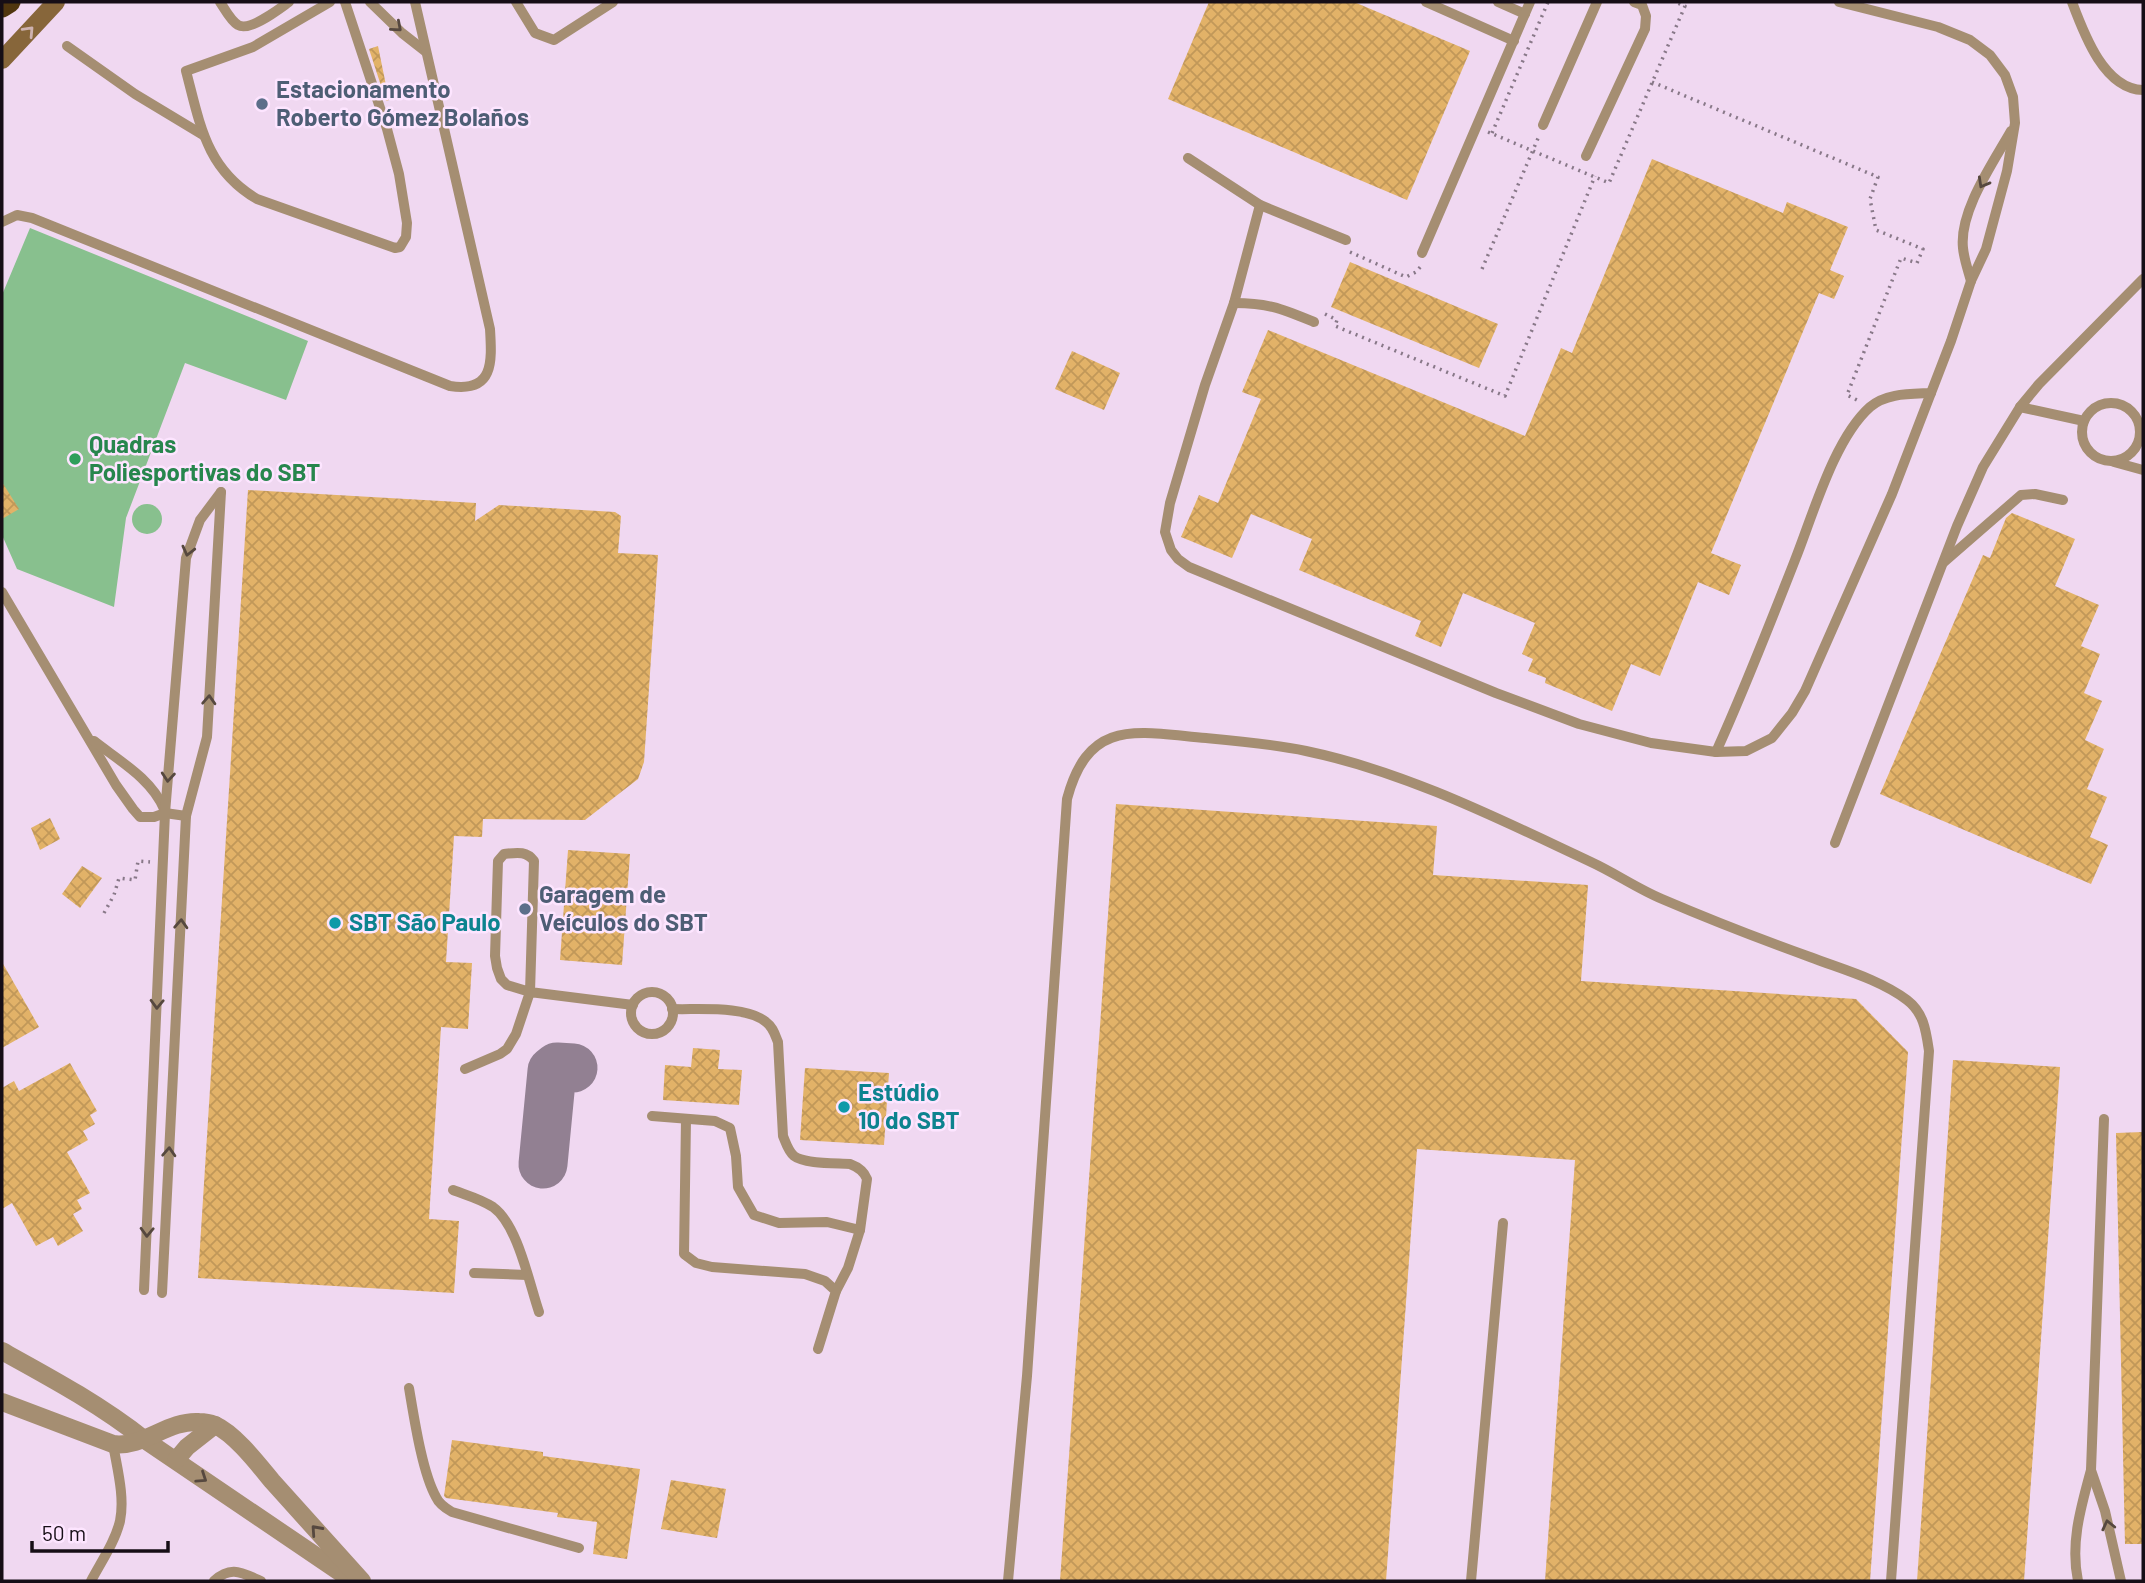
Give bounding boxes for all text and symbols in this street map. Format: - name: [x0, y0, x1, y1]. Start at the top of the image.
- one-way arrow: [388, 19, 401, 31]
- one-way arrow: [21, 26, 33, 39]
- place label: Estacionamento Roberto Gómez Bolaños: [276, 74, 529, 131]
- marker: Estacionamento Roberto Gómez Bolaños: [254, 96, 270, 112]
- one-way arrow: [1978, 175, 1991, 188]
- place label: Quadras Poliesportivas do SBT: [89, 429, 320, 486]
- marker: Quadras Poliesportivas do SBT: [67, 451, 83, 467]
- one-way arrow: [182, 545, 197, 557]
- one-way arrow: [202, 694, 217, 705]
- one-way arrow: [161, 772, 176, 783]
- place label: Garagem de Veículos do SBT: [539, 879, 708, 936]
- marker: Garagem de Veículos do SBT: [517, 901, 533, 917]
- place label: SBT São Paulo: [349, 907, 501, 936]
- marker: SBT São Paulo: [327, 915, 343, 931]
- one-way arrow: [173, 919, 188, 930]
- one-way arrow: [149, 999, 164, 1010]
- place label: Estúdio 10 do SBT: [858, 1077, 959, 1134]
- marker: Estúdio 10 do SBT: [836, 1099, 852, 1115]
- one-way arrow: [162, 1146, 177, 1157]
- one-way arrow: [139, 1226, 154, 1237]
- one-way arrow: [194, 1469, 207, 1482]
- scale bar: [32, 1510, 168, 1554]
- one-way arrow: [2102, 1519, 2117, 1531]
- text: 50 m: [42, 1520, 86, 1545]
- one-way arrow: [312, 1525, 324, 1538]

